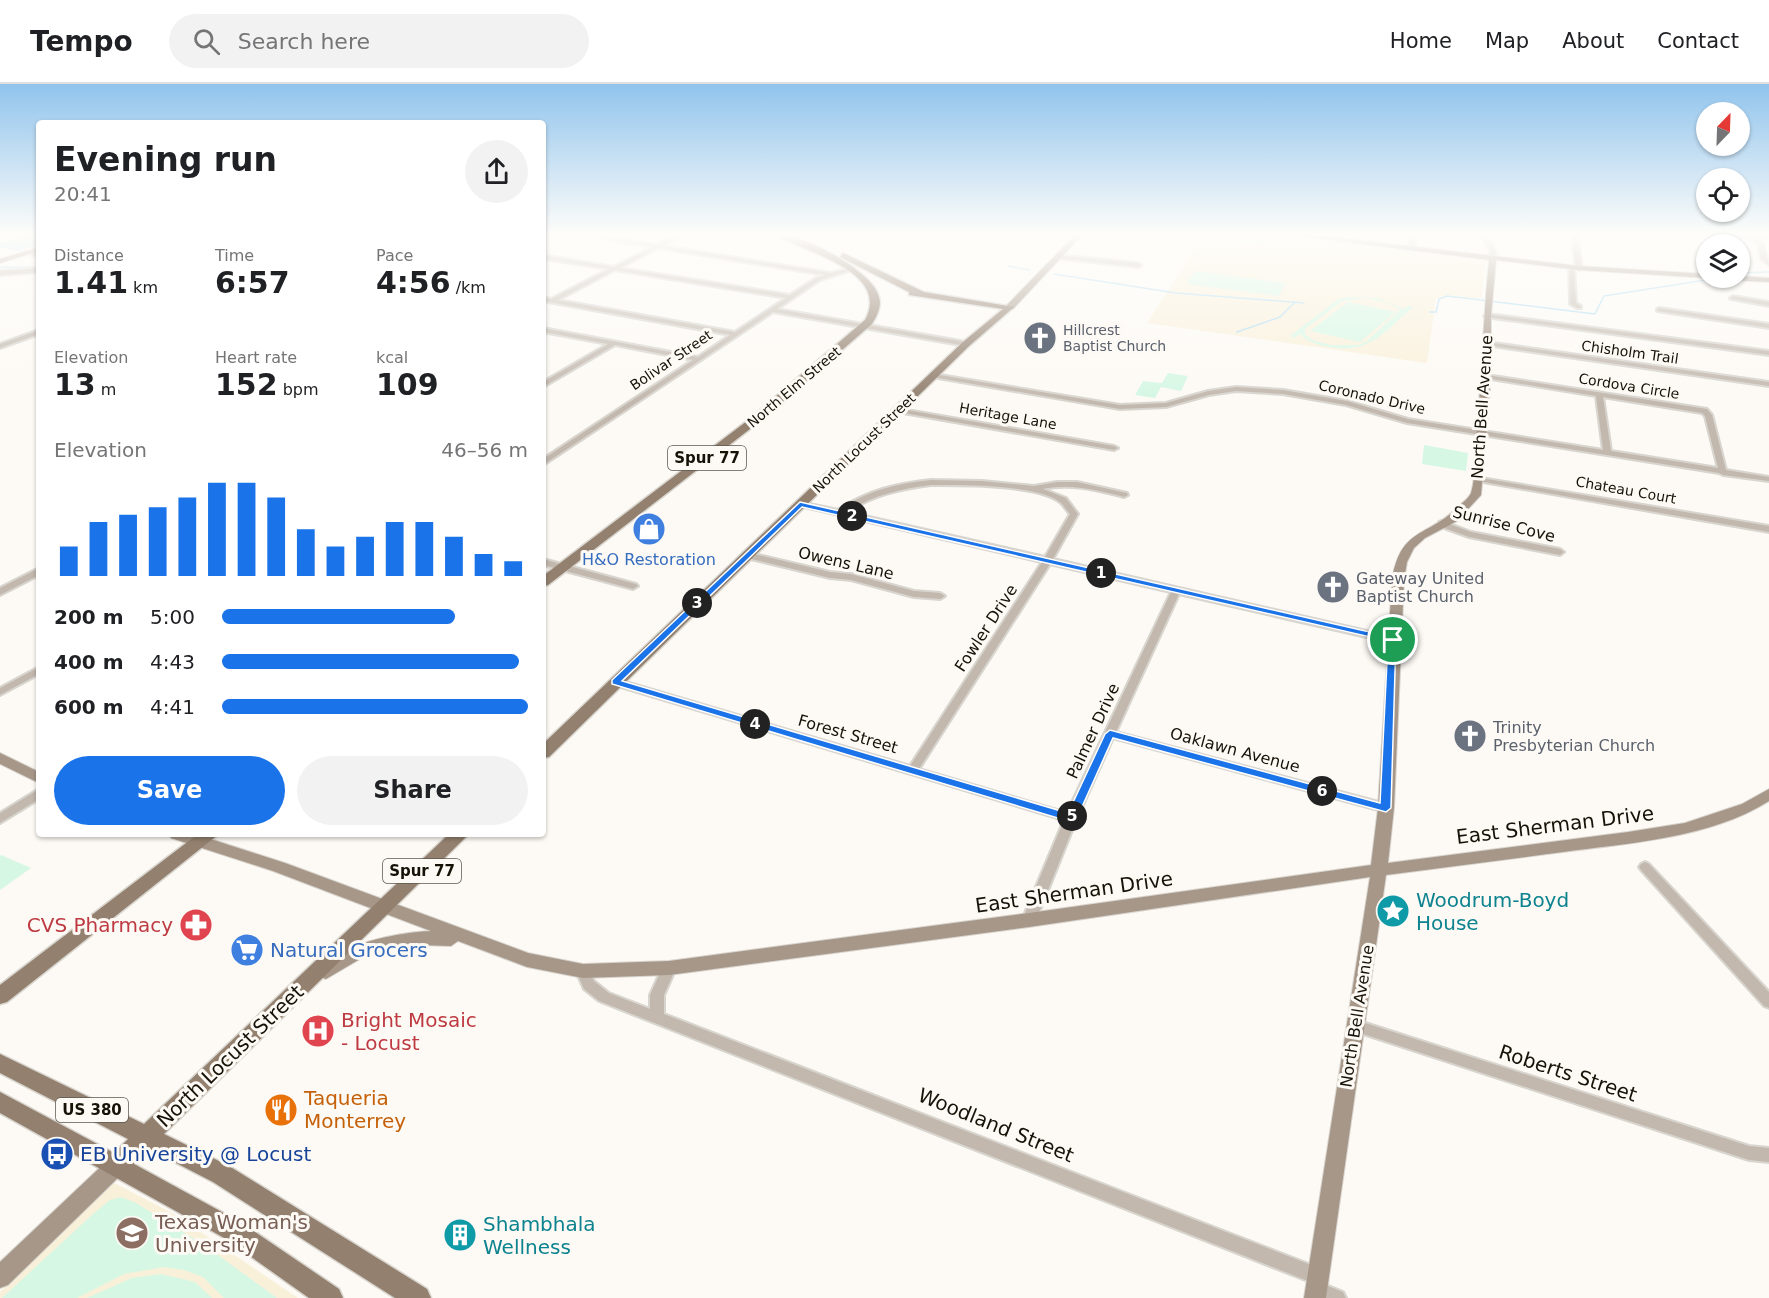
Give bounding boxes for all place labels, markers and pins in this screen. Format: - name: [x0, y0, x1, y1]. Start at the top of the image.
- church icon: Hillcrest Baptist Church: [1022, 320, 1058, 356]
- place label: Hillcrest Baptist Church: [1063, 322, 1166, 354]
- pin: 2: [837, 501, 867, 531]
- shop icon: H&O Restoration: [631, 511, 667, 547]
- place label: H&O Restoration: [582, 550, 716, 569]
- pin: 1: [1086, 558, 1116, 588]
- church icon: Gateway United Baptist Church: [1315, 569, 1351, 605]
- place label: Gateway United Baptist Church: [1356, 569, 1484, 606]
- pin: 3: [682, 588, 712, 618]
- pin: [1367, 614, 1418, 665]
- pin: 4: [740, 709, 770, 739]
- church icon: Trinity Presbyterian Church: [1452, 718, 1488, 754]
- place label: Trinity Presbyterian Church: [1492, 718, 1655, 755]
- pin: 6: [1307, 776, 1337, 806]
- pin: 5: [1057, 801, 1087, 831]
- place label: Woodrum-Boyd House: [1416, 888, 1569, 935]
- place icon: Woodrum-Boyd House: [1375, 893, 1411, 929]
- pharmacy icon: CVS Pharmacy: [178, 907, 214, 943]
- place label: CVS Pharmacy: [27, 913, 173, 937]
- supermarket icon: Natural Grocers: [229, 932, 265, 968]
- place label: Natural Grocers: [270, 938, 428, 962]
- place label: Bright Mosaic - Locust: [341, 1008, 477, 1055]
- hospital icon: Bright Mosaic - Locust: [300, 1013, 336, 1049]
- place label: Taqueria Monterrey: [303, 1086, 406, 1133]
- restaurant icon: Taqueria Monterrey: [263, 1092, 299, 1128]
- bus stop icon: EB University @ Locust: [39, 1136, 75, 1172]
- place label: EB University @ Locust: [80, 1142, 311, 1166]
- place label: Texas Woman's University: [154, 1210, 308, 1257]
- place label: Shambhala Wellness: [483, 1212, 596, 1259]
- school or university icon: Texas Woman's University: [114, 1215, 150, 1251]
- building icon: Shambhala Wellness: [442, 1217, 478, 1253]

